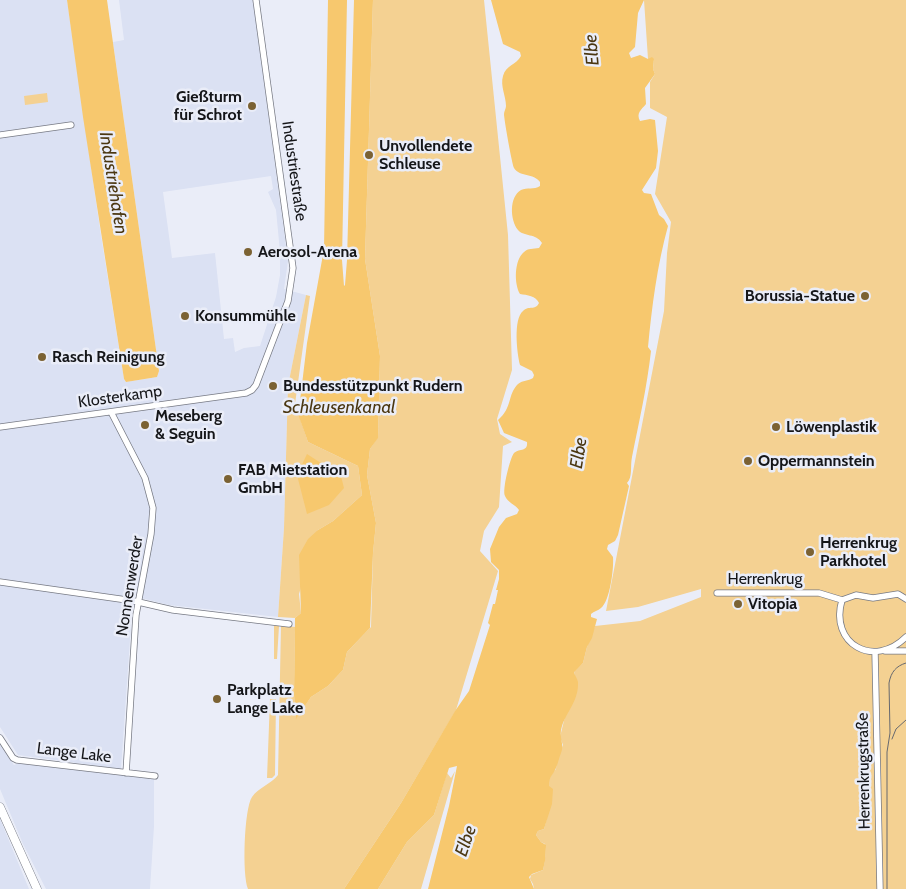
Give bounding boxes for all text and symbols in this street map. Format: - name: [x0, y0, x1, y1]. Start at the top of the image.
- water label: Elbe: [580, 34, 604, 66]
- place label: Gießturm für Schrot: [174, 87, 242, 125]
- marker: Gießturm für Schrot: [246, 100, 258, 112]
- street label: Industriestraße: [277, 120, 311, 222]
- water label: Industriehafen: [94, 130, 132, 236]
- place label: Unvollendete Schleuse: [379, 136, 472, 174]
- marker: Unvollendete Schleuse: [363, 149, 375, 161]
- place label: Aerosol-Arena: [258, 242, 357, 262]
- marker: Aerosol-Arena: [242, 246, 254, 258]
- place label: Borussia-Statue: [745, 286, 855, 306]
- marker: Borussia-Statue: [859, 290, 871, 302]
- place label: Konsummühle: [195, 306, 296, 326]
- marker: Konsummühle: [179, 310, 191, 322]
- place label: Rasch Reinigung: [52, 347, 165, 367]
- marker: Rasch Reinigung: [36, 351, 48, 363]
- place label: Bundesstützpunkt Rudern: [283, 376, 463, 396]
- marker: Bundesstützpunkt Rudern: [267, 380, 279, 392]
- street label: Klosterkamp: [77, 382, 163, 412]
- water label: Schleusenkanal: [283, 397, 395, 419]
- place label: Meseberg & Seguin: [155, 406, 222, 444]
- place label: Löwenplastik: [786, 417, 877, 437]
- marker: Meseberg & Seguin: [139, 419, 151, 431]
- marker: Löwenplastik: [770, 421, 782, 433]
- water label: Elbe: [566, 436, 592, 470]
- place label: Oppermannstein: [758, 451, 875, 471]
- marker: Oppermannstein: [742, 455, 754, 467]
- place label: FAB Mietstation GmbH: [238, 460, 347, 498]
- marker: FAB Mietstation GmbH: [222, 473, 234, 485]
- place label: Herrenkrug Parkhotel: [820, 533, 897, 571]
- street label: Nonnenwerder: [113, 534, 147, 638]
- marker: Herrenkrug Parkhotel: [804, 546, 816, 558]
- street label: Herrenkrug: [728, 569, 802, 589]
- place label: Vitopia: [748, 594, 797, 614]
- marker: Vitopia: [732, 598, 744, 610]
- place label: Parkplatz Lange Lake: [227, 680, 303, 718]
- marker: Parkplatz Lange Lake: [211, 693, 223, 705]
- street label: Herrenkrugstraße: [853, 712, 875, 830]
- street label: Lange Lake: [36, 739, 112, 767]
- water label: Elbe: [451, 823, 481, 859]

